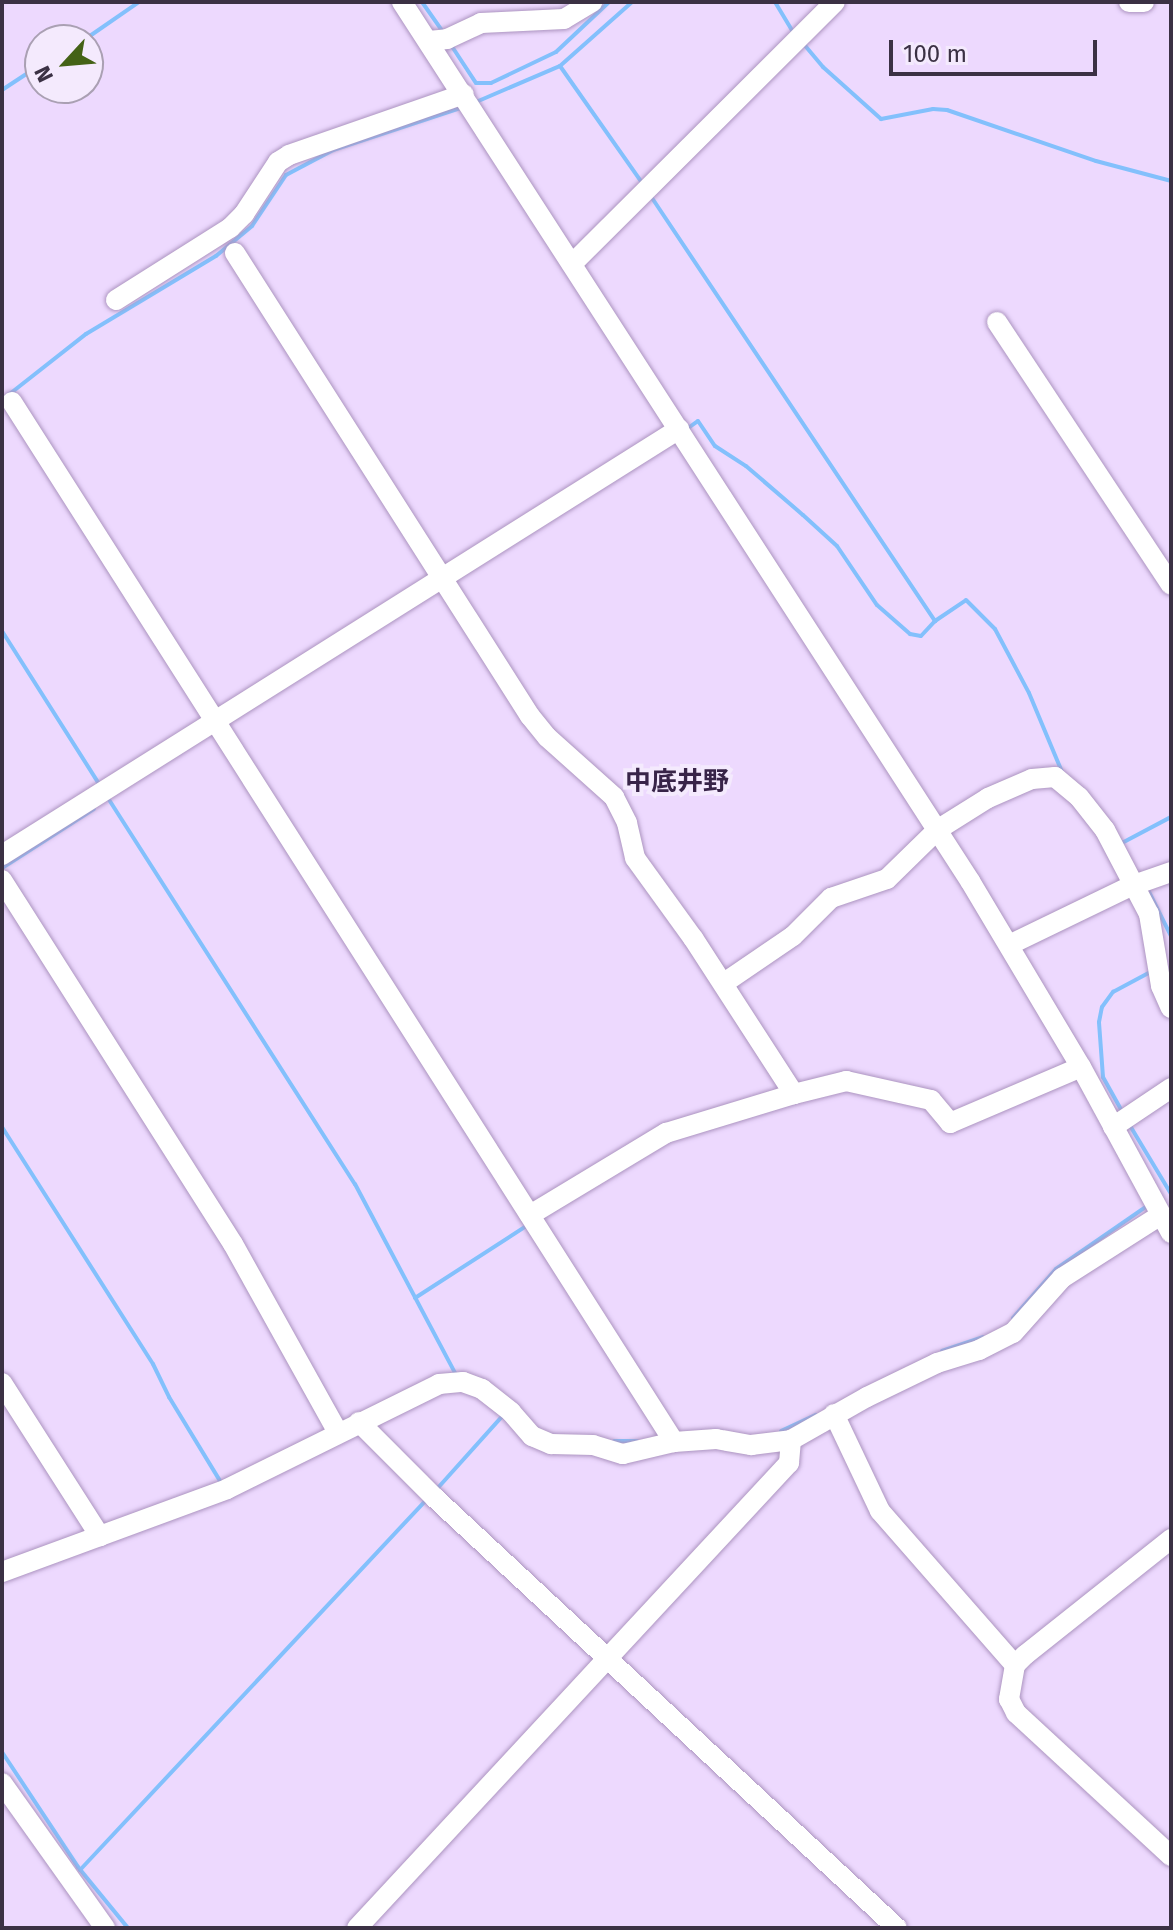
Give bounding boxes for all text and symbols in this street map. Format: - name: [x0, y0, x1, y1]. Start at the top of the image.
- north arrow: [24, 24, 104, 104]
- scale bar: [893, 24, 1101, 74]
- text: 100 m: [903, 40, 967, 68]
- text: N: [28, 61, 59, 86]
- district label: 中底井野: [625, 766, 729, 798]

